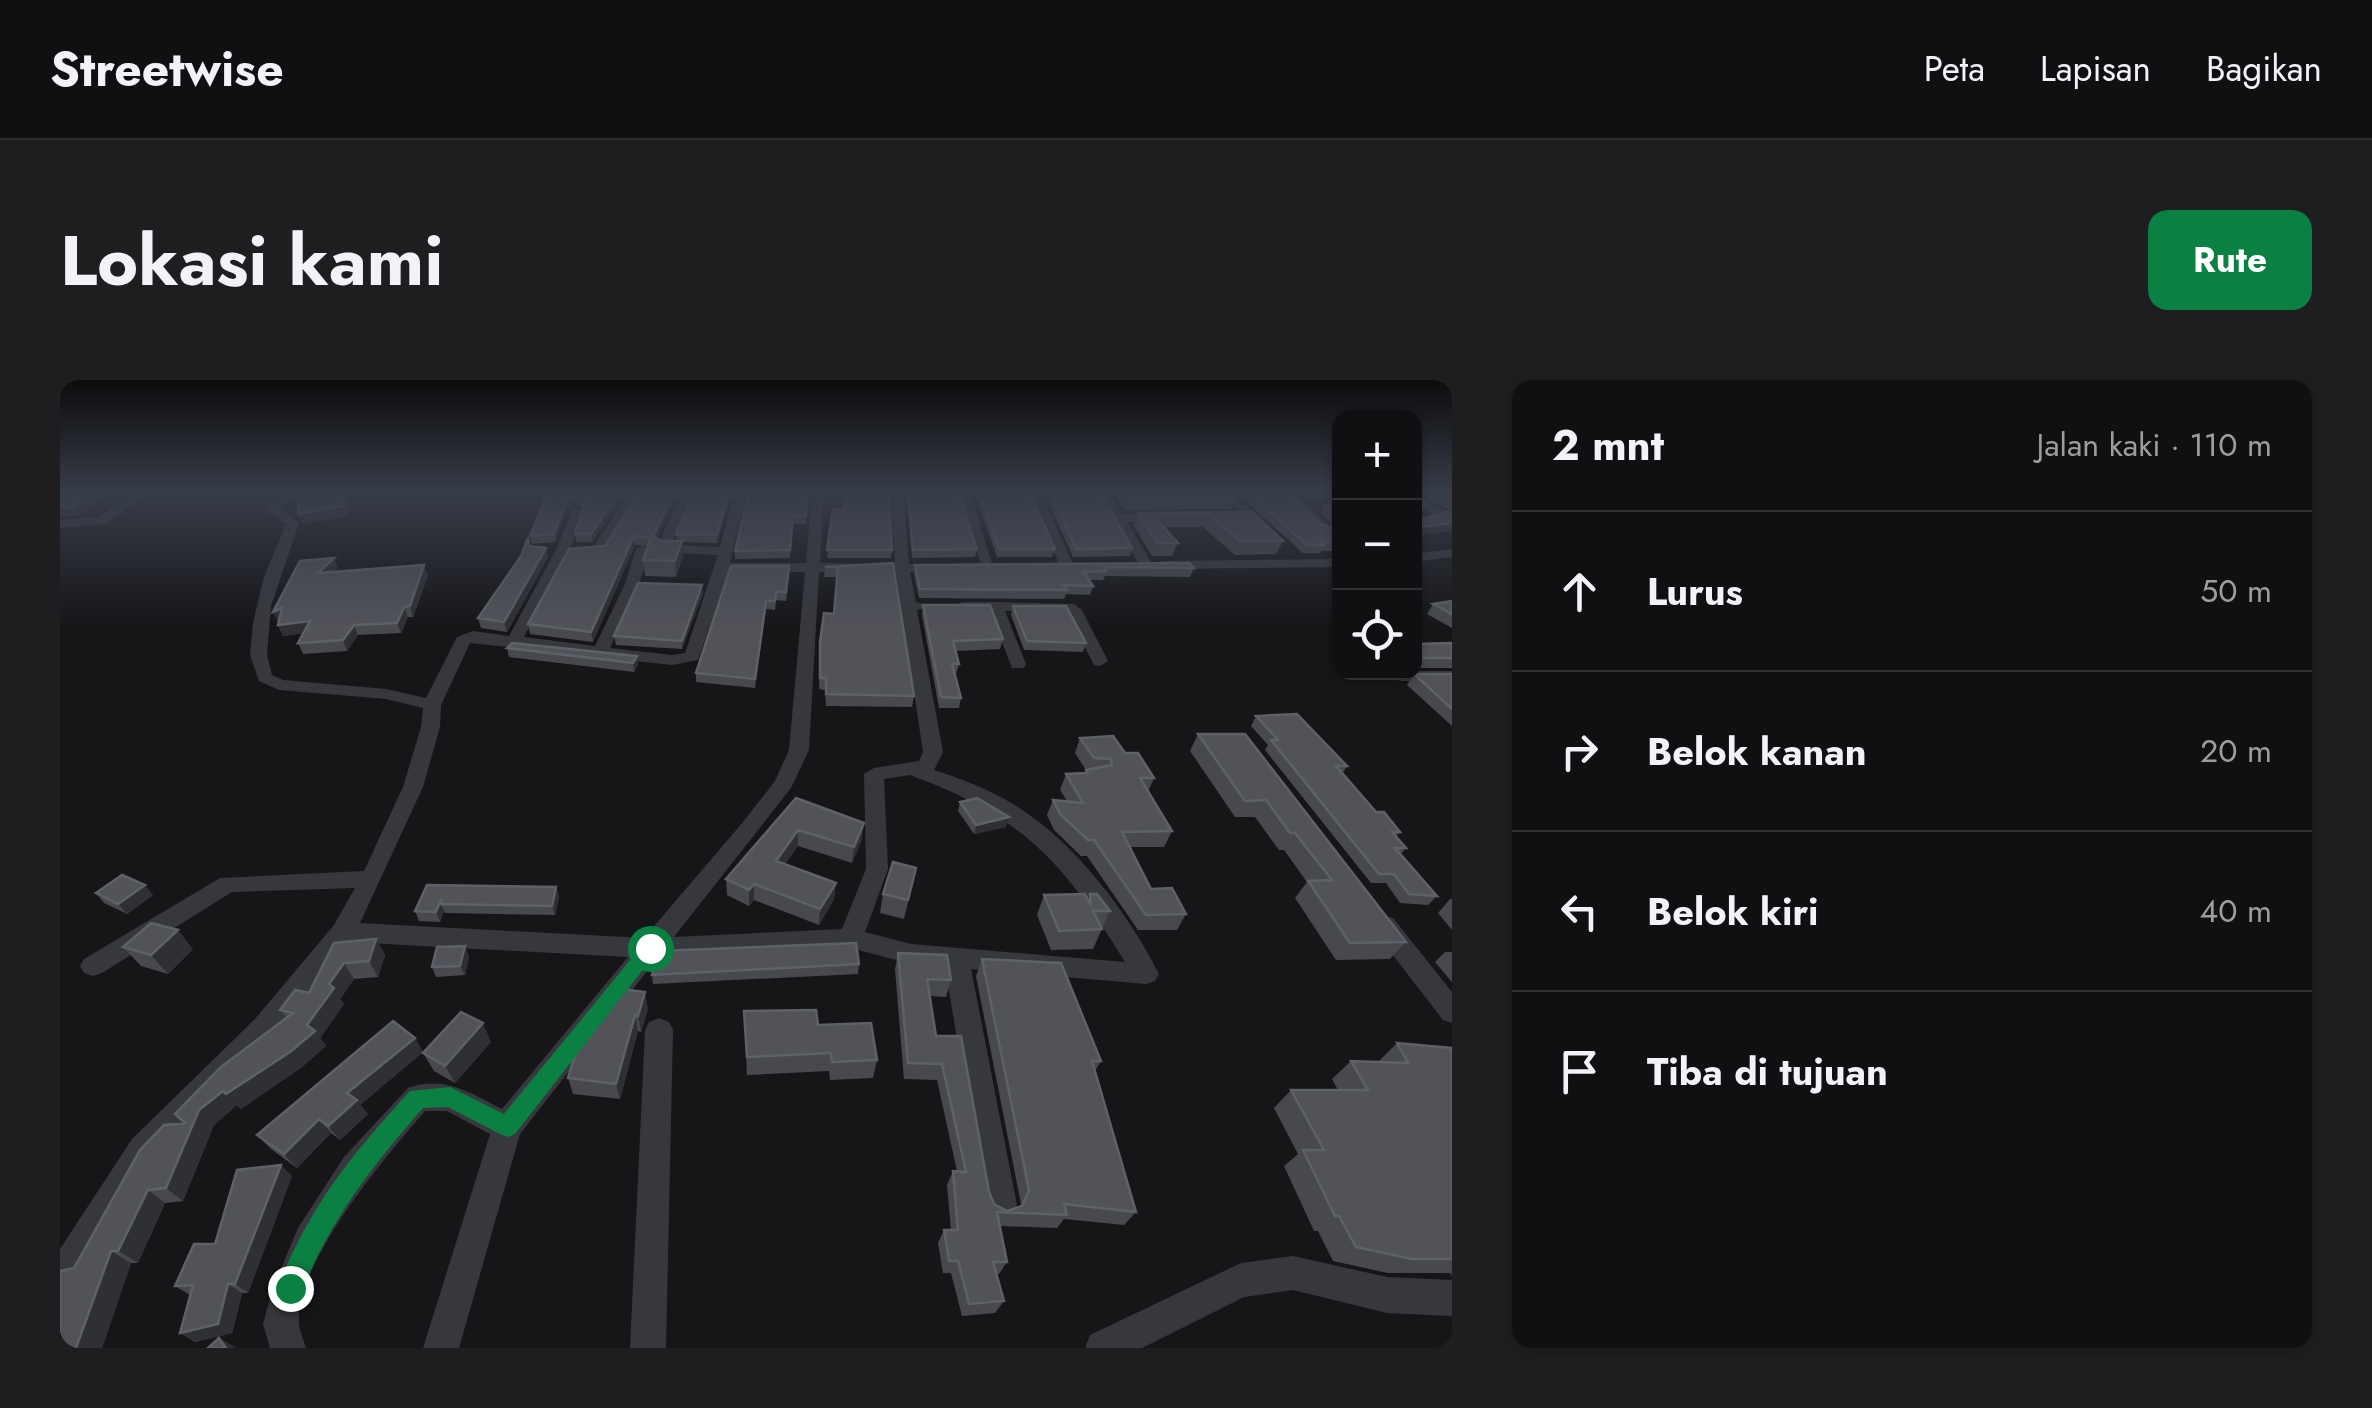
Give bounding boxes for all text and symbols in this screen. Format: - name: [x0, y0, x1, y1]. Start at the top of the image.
- text: Streetwise: [50, 35, 284, 104]
- text: Peta: [1924, 44, 1985, 94]
- text: Lapisan: [2040, 44, 2151, 94]
- text: Bagikan: [2206, 44, 2322, 94]
- text: Lokasi kami: [60, 210, 443, 311]
- button: Rute: [2148, 210, 2312, 310]
- map controls: [1332, 410, 1422, 680]
- button: +: [1332, 410, 1422, 500]
- text: 2 mnt: [1552, 415, 1664, 476]
- text: Jalan kaki · 110 m: [2037, 422, 2272, 468]
- button: −: [1332, 500, 1422, 590]
- icon: ahead: [1552, 564, 1607, 619]
- text: Lurus: [1647, 564, 1743, 619]
- text: 50 m: [2200, 568, 2272, 614]
- button: locate: [1332, 590, 1422, 680]
- icon: right: [1552, 724, 1607, 779]
- text: Belok kanan: [1647, 724, 1867, 779]
- text: 20 m: [2200, 728, 2272, 774]
- icon: left: [1552, 884, 1607, 939]
- text: Belok kiri: [1647, 884, 1819, 939]
- text: 40 m: [2200, 888, 2272, 934]
- route start: [628, 926, 674, 972]
- icon: arrive: [1552, 1044, 1607, 1099]
- text: Tiba di tujuan: [1647, 1044, 1888, 1099]
- route end: [268, 1266, 314, 1312]

